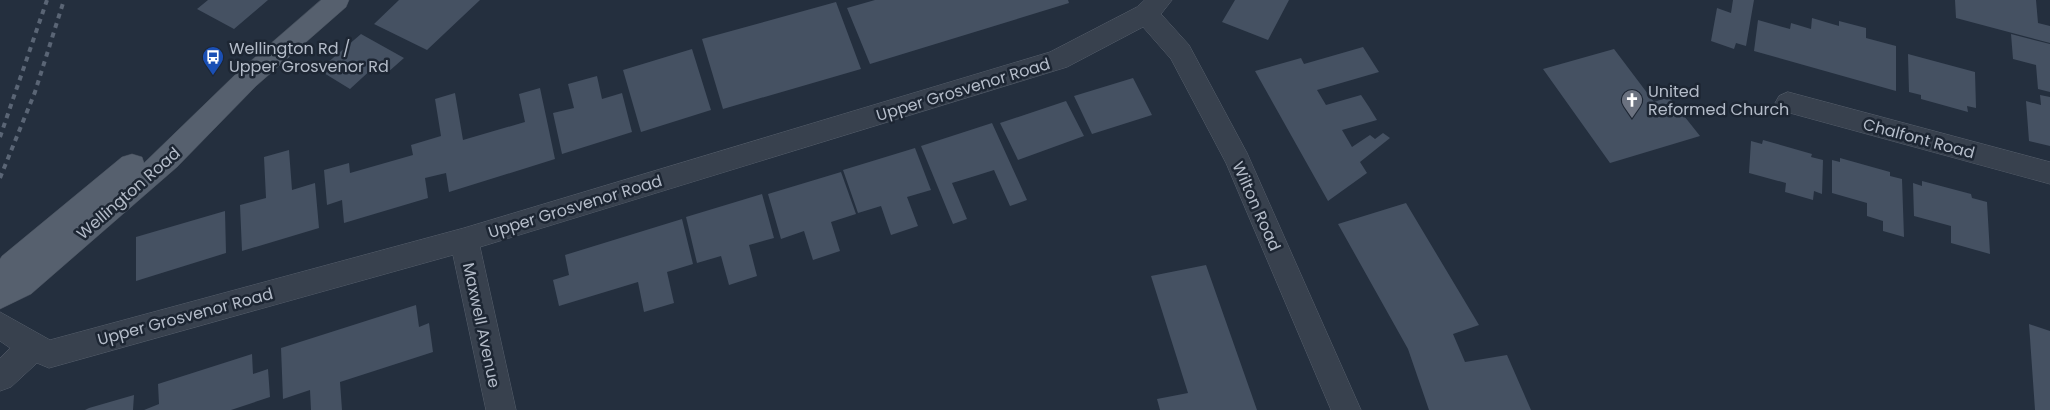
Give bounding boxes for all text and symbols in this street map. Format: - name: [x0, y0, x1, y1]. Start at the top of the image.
- place label: Wellington Rd / Upper Grosvenor Rd: [229, 37, 389, 78]
- bus stop icon: Wellington Rd / Upper Grosvenor Rd: [201, 45, 225, 76]
- street label: Upper Grosvenor Road: [873, 52, 1053, 127]
- place label: United Reformed Church: [1648, 80, 1789, 121]
- church icon: United Reformed Church: [1620, 88, 1644, 119]
- street label: Chalfont Road: [1860, 113, 1977, 164]
- street label: Wellington Road: [72, 142, 185, 245]
- street label: Wilton Road: [1227, 158, 1287, 255]
- street label: Upper Grosvenor Road: [485, 169, 665, 244]
- street label: Maxwell Avenue: [457, 260, 506, 390]
- street label: Upper Grosvenor Road: [95, 282, 275, 351]

